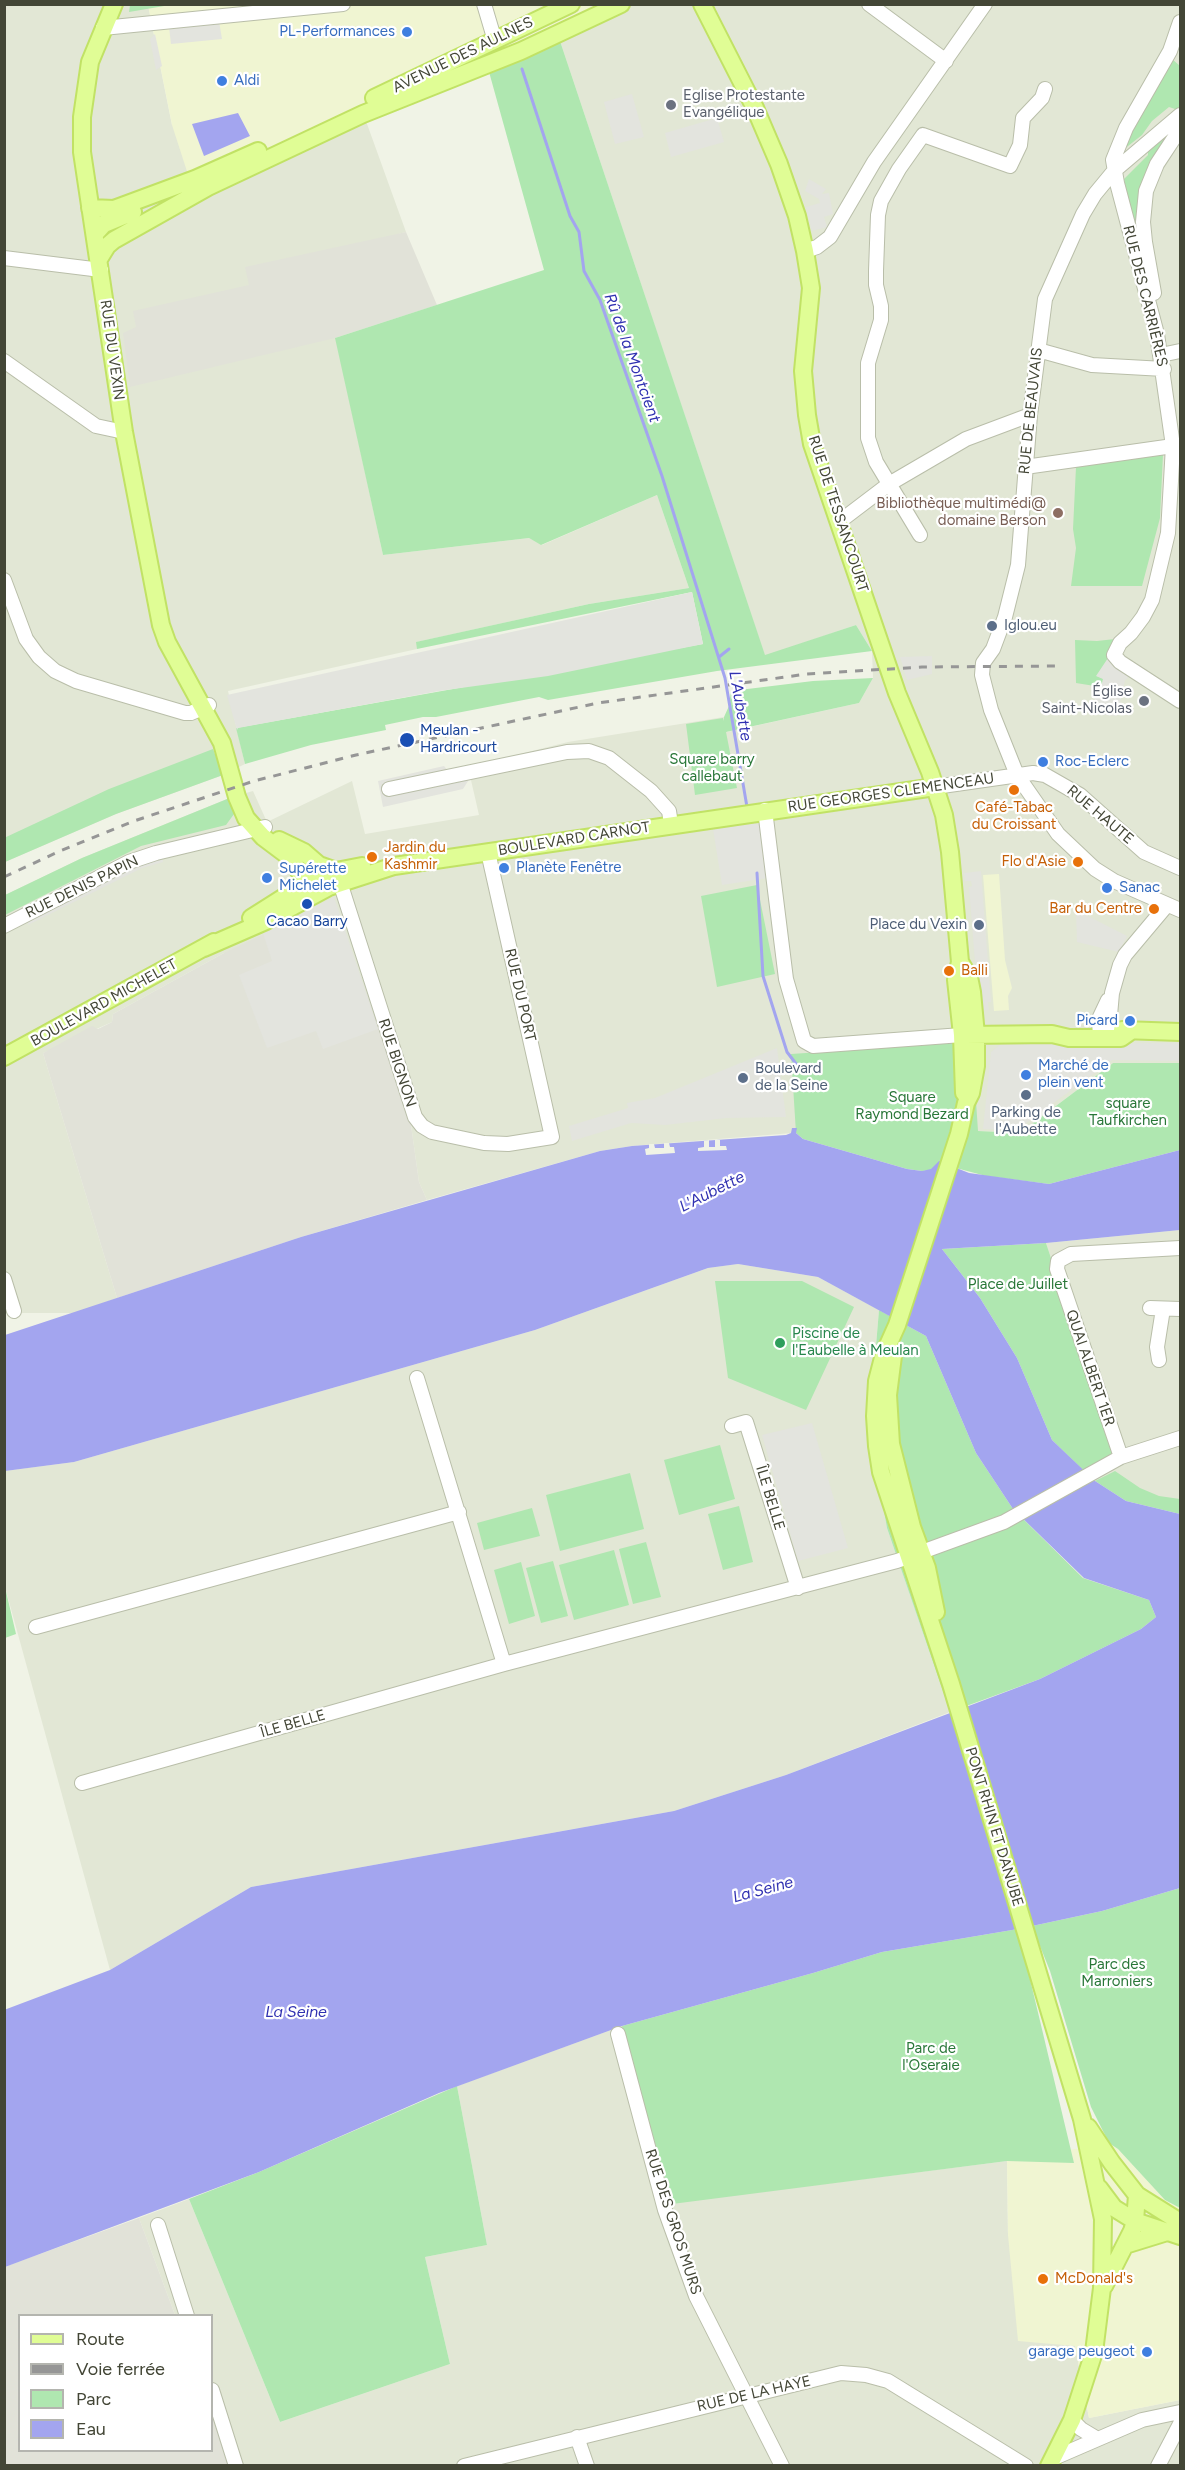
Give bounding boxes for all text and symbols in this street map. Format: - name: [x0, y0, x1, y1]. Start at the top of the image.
- street label: AVENUE DES AULNES: [390, 13, 536, 97]
- place label: PL-Performances: [279, 23, 395, 41]
- marker: PL-Performances: [400, 25, 414, 39]
- place label: Aldi: [234, 72, 260, 90]
- marker: Aldi: [215, 74, 229, 88]
- place label: Eglise Protestante Evangélique: [683, 87, 805, 122]
- marker: Eglise Protestante Evangélique: [664, 98, 678, 112]
- street label: RUE DES CARRIÈRES: [1119, 224, 1171, 368]
- water label: Rû de la Montcient: [600, 291, 664, 425]
- street label: RUE DU VEXIN: [96, 299, 128, 401]
- street label: RUE DE BEAUVAIS: [1015, 347, 1047, 475]
- street label: RUE DE TESSANCOURT: [804, 433, 872, 595]
- place label: Bibliothèque multimédi@ domaine Berson: [876, 495, 1046, 530]
- marker: Bibliothèque multimédi@ domaine Berson: [1051, 506, 1065, 520]
- place label: Iglou.eu: [1004, 617, 1057, 635]
- marker: Iglou.eu: [985, 619, 999, 633]
- water label: L'Aubette: [724, 670, 756, 742]
- place label: Église Saint-Nicolas: [1042, 683, 1132, 718]
- marker: Église Saint-Nicolas: [1137, 694, 1151, 708]
- place label: Meulan - Hardricourt: [420, 722, 497, 757]
- marker: Meulan - Hardricourt: [398, 731, 416, 749]
- park label: Square barry callebaut: [669, 751, 755, 786]
- place label: Roc-Eclerc: [1055, 753, 1129, 771]
- marker: Roc-Eclerc: [1036, 755, 1050, 769]
- street label: RUE GEORGES CLEMENCEAU: [787, 770, 995, 816]
- street label: RUE HAUTE: [1063, 782, 1137, 848]
- marker: Café-Tabac du Croissant: [1007, 783, 1021, 797]
- place label: Café-Tabac du Croissant: [972, 799, 1056, 834]
- street label: BOULEVARD CARNOT: [497, 818, 651, 860]
- place label: Jardin du Kashmir: [384, 839, 446, 874]
- marker: Jardin du Kashmir: [365, 850, 379, 864]
- street label: RUE DENIS PAPIN: [23, 852, 141, 922]
- place label: Flo d'Asie: [1002, 853, 1066, 871]
- marker: Flo d'Asie: [1071, 855, 1085, 869]
- place label: Planète Fenêtre: [516, 859, 621, 877]
- place label: Supérette Michelet: [279, 860, 346, 895]
- marker: Planète Fenêtre: [497, 861, 511, 875]
- marker: Supérette Michelet: [260, 871, 274, 885]
- place label: Sanac: [1119, 879, 1160, 897]
- marker: Sanac: [1100, 881, 1114, 895]
- marker: Cacao Barry: [300, 897, 314, 911]
- place label: Bar du Centre: [1049, 900, 1142, 918]
- marker: Bar du Centre: [1147, 902, 1161, 916]
- place label: Cacao Barry: [266, 913, 348, 931]
- place label: Place du Vexin: [870, 916, 967, 934]
- marker: Place du Vexin: [972, 918, 986, 932]
- street label: RUE DU PORT: [501, 947, 539, 1043]
- street label: BOULEVARD MICHELET: [28, 955, 180, 1051]
- place label: Balli: [961, 962, 988, 980]
- marker: Balli: [942, 964, 956, 978]
- place label: Picard: [1076, 1012, 1118, 1030]
- marker: Picard: [1123, 1014, 1137, 1028]
- street label: RUE BIGNON: [374, 1016, 420, 1110]
- place label: Marché de plein vent: [1038, 1057, 1109, 1092]
- place label: Boulevard de la Seine: [755, 1060, 828, 1095]
- marker: Marché de plein vent: [1019, 1068, 1033, 1082]
- marker: Boulevard de la Seine: [736, 1071, 750, 1085]
- marker: Parking de l'Aubette: [1019, 1088, 1033, 1102]
- park label: Square Raymond Bezard: [855, 1089, 969, 1124]
- park label: square Taufkirchen: [1089, 1095, 1167, 1130]
- place label: Parking de l'Aubette: [991, 1104, 1061, 1139]
- water label: L'Aubette: [676, 1167, 748, 1217]
- park label: Place de Juillet: [968, 1276, 1068, 1294]
- street label: QUAI ALBERT 1ER: [1062, 1307, 1118, 1429]
- place label: Piscine de l'Eaubelle à Meulan: [792, 1325, 919, 1360]
- marker: Piscine de l'Eaubelle à Meulan: [773, 1336, 787, 1350]
- street label: ÎLE BELLE: [752, 1463, 788, 1533]
- street label: ÎLE BELLE: [258, 1706, 328, 1742]
- street label: PONT RHIN ET DANUBE: [961, 1745, 1027, 1909]
- water label: La Seine: [731, 1873, 795, 1907]
- park label: Parc des Marroniers: [1081, 1956, 1153, 1991]
- water label: La Seine: [265, 2002, 327, 2022]
- park label: Parc de l'Oseraie: [902, 2040, 960, 2075]
- street label: RUE DES GROS MURS: [641, 2147, 705, 2297]
- place label: McDonald's: [1055, 2270, 1133, 2288]
- marker: McDonald's: [1036, 2272, 1050, 2286]
- legend: [18, 2314, 213, 2452]
- text: Route: [76, 2328, 124, 2350]
- place label: garage peugeot: [1028, 2343, 1135, 2361]
- marker: garage peugeot: [1140, 2345, 1154, 2359]
- text: Voie ferrée: [76, 2358, 165, 2380]
- street label: RUE DE LA HAYE: [695, 2372, 813, 2416]
- text: Parc: [76, 2388, 111, 2410]
- text: Eau: [76, 2418, 106, 2440]

